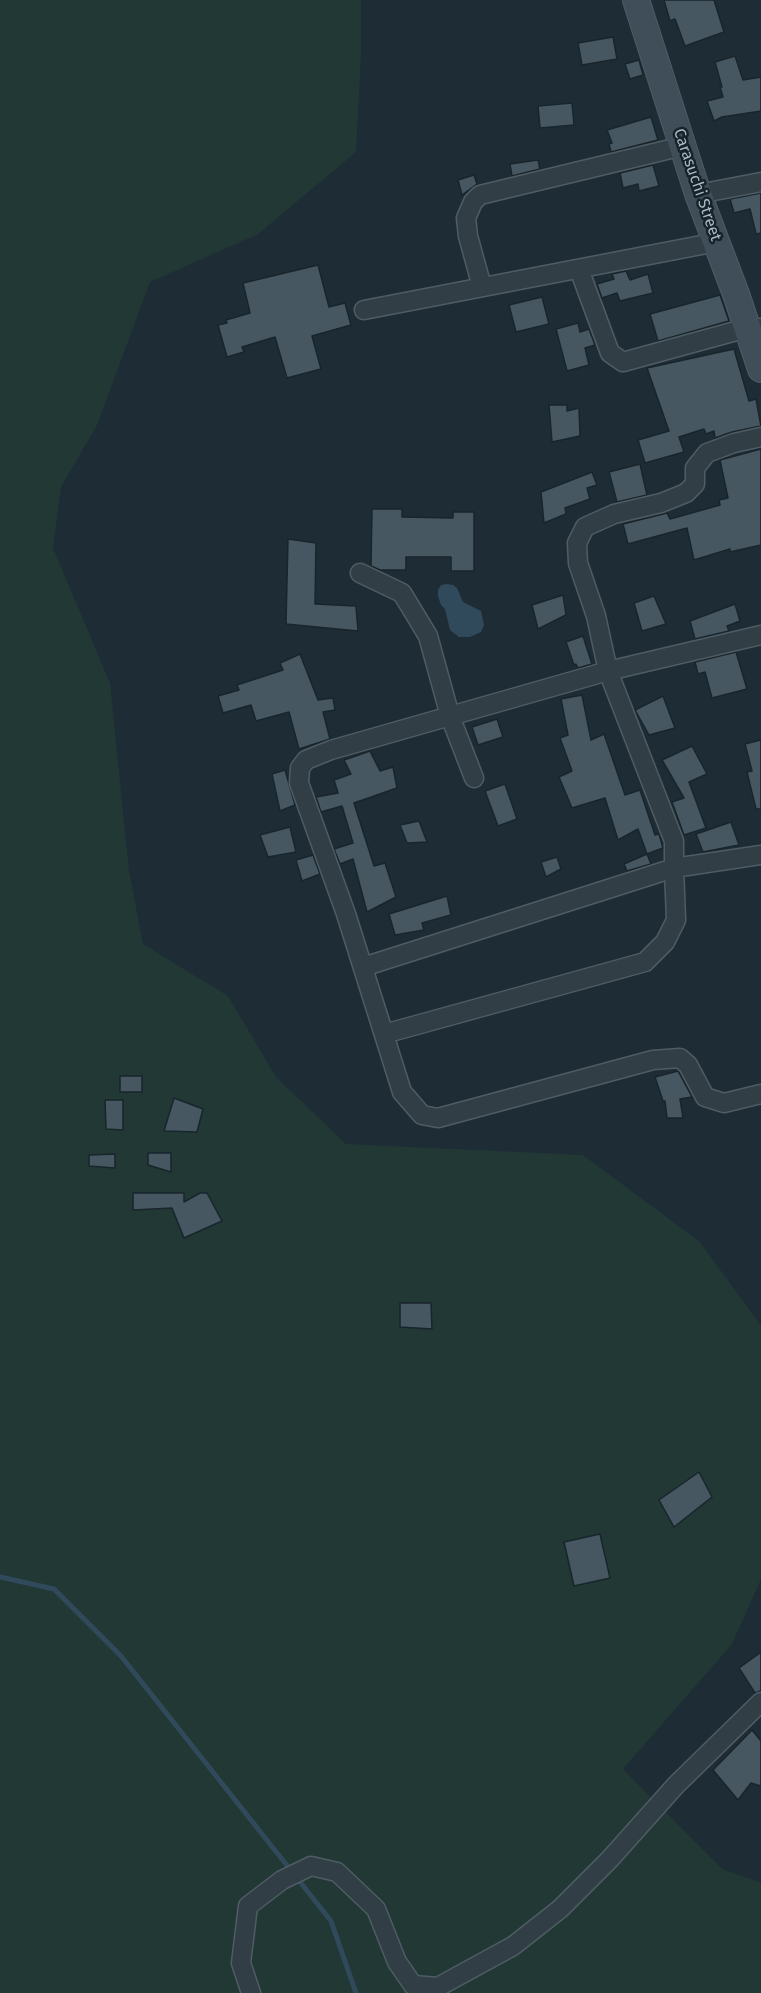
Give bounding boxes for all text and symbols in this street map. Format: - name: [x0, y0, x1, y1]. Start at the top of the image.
- street label: Carasuchi Street: [669, 126, 725, 244]

